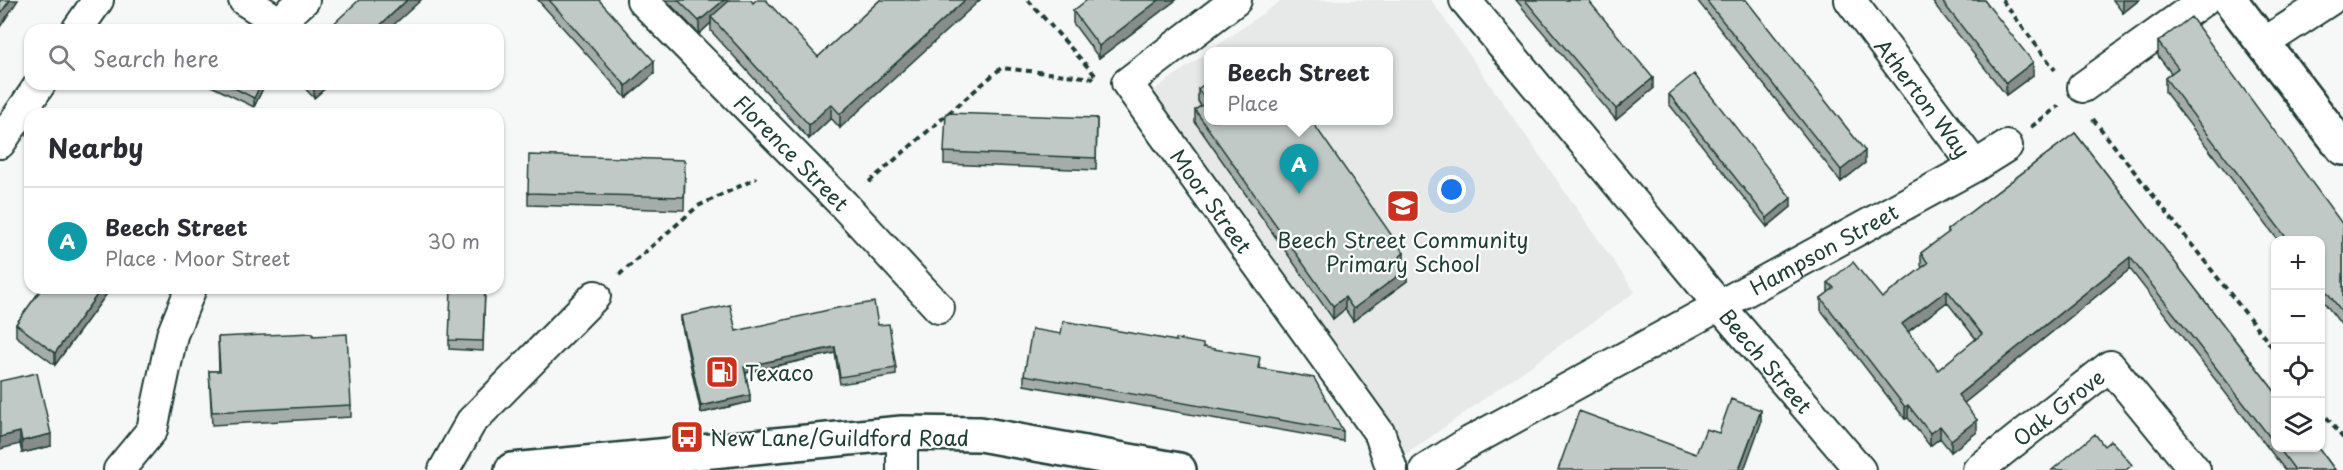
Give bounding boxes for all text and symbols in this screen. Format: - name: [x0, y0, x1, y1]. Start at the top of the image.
- search box: [24, 24, 504, 90]
- street label: Atherton Way: [1868, 31, 1979, 164]
- icon: search: [45, 41, 78, 74]
- text: Search here: [93, 41, 219, 74]
- popup: [1204, 47, 1393, 125]
- text: Beech Street: [1227, 55, 1370, 88]
- street label: Florence Street: [727, 87, 857, 218]
- text: Place: [1227, 88, 1278, 118]
- text: Nearby: [48, 128, 143, 167]
- street label: Moor Street: [1163, 142, 1261, 260]
- pin: A: [1280, 144, 1318, 194]
- your location: [1437, 175, 1466, 204]
- school or university icon: Beech Street Community Primary School: [1385, 188, 1421, 224]
- street label: Hampson Street: [1743, 195, 1904, 302]
- text: Beech Street: [105, 210, 248, 243]
- place label: Beech Street Community Primary School: [1277, 223, 1529, 279]
- text: A: [60, 226, 75, 256]
- text: 30 m: [427, 226, 480, 256]
- map controls: [2271, 236, 2325, 452]
- button: +: [2271, 236, 2325, 290]
- text: Place · Moor Street: [105, 243, 290, 273]
- button: −: [2271, 290, 2325, 344]
- street label: Beech Street: [1712, 301, 1821, 420]
- button: locate: [2271, 344, 2325, 398]
- fuel station icon: Texaco: [704, 354, 740, 390]
- place label: Texaco: [745, 356, 814, 388]
- street label: Oak Grove: [2005, 361, 2111, 453]
- button: layers: [2271, 398, 2325, 452]
- bus stop icon: New Lane/Guildford Road: [669, 419, 705, 455]
- place label: New Lane/Guildford Road: [710, 421, 969, 453]

